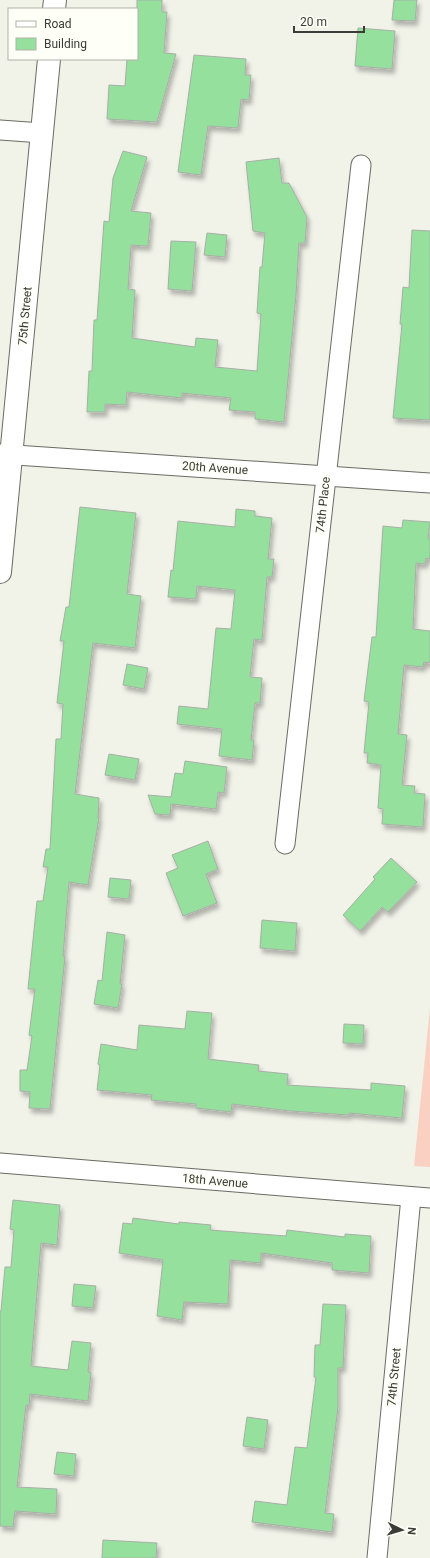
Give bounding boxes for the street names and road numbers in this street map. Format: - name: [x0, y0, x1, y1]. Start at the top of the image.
- street label: 75th Street: [15, 286, 35, 346]
- street label: 20th Avenue: [181, 459, 249, 477]
- street label: 74th Place: [313, 476, 333, 534]
- street label: 18th Avenue: [181, 1171, 249, 1191]
- street label: 74th Street: [384, 1347, 404, 1407]

